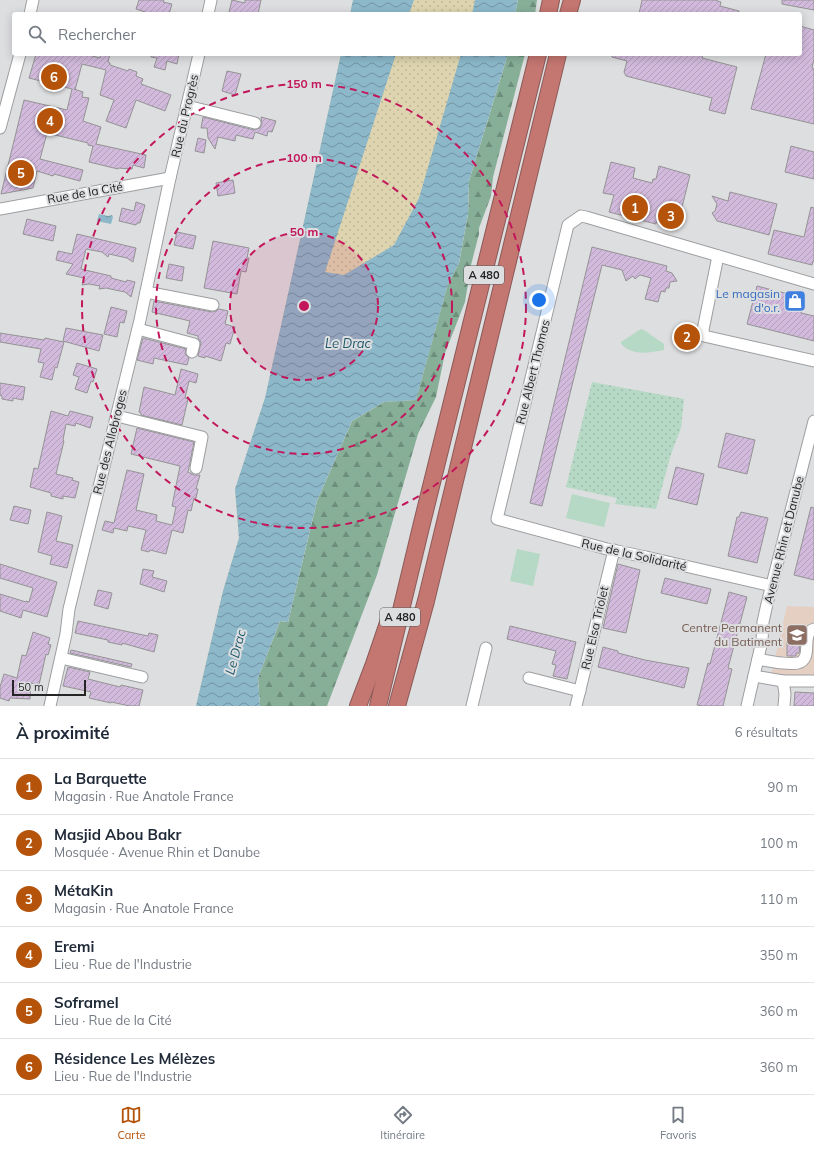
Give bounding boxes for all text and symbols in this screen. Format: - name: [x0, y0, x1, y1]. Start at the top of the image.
- search box: [12, 12, 802, 56]
- icon: search: [26, 23, 48, 45]
- text: Rechercher: [58, 25, 136, 44]
- pin: 6: [41, 62, 67, 92]
- street label: Rue du Progrès: [168, 73, 201, 159]
- text: 150 m: [286, 76, 322, 91]
- pin: 4: [37, 106, 63, 136]
- text: 100 m: [286, 150, 322, 165]
- pin: 5: [8, 158, 34, 188]
- street label: Rue de la Cité: [46, 178, 124, 207]
- pin: 1: [622, 193, 648, 223]
- pin: 3: [658, 201, 684, 231]
- text: 50 m: [290, 224, 318, 239]
- road number: A 480: [464, 266, 504, 284]
- place label: Le magasin d'o.r.: [716, 286, 780, 315]
- shop icon: Le magasin d'o.r.: [782, 288, 808, 314]
- your location: [529, 290, 549, 310]
- centre of rings: [297, 299, 311, 313]
- street label: Rue Albert Thomas: [512, 318, 553, 426]
- pin: 2: [674, 322, 700, 352]
- water label: Le Drac: [325, 335, 372, 351]
- street label: Rue des Allobroges: [89, 388, 130, 496]
- street label: Avenue Rhin et Danube: [760, 475, 807, 605]
- street label: Rue de la Solidarité: [580, 535, 688, 574]
- street label: Rue Elsa Triolet: [578, 585, 611, 671]
- road number: A 480: [380, 608, 420, 626]
- place label: Centre Permanent du Batiment: [682, 620, 782, 649]
- school or university icon: Centre Permanent du Batiment: [784, 622, 810, 648]
- water label: Le Drac: [221, 627, 249, 676]
- scale bar: [12, 678, 86, 697]
- text: 50 m: [18, 680, 44, 694]
- text: À proximité: [16, 722, 110, 743]
- text: 6 résultats: [735, 724, 798, 740]
- text: La Barquette: [54, 769, 147, 788]
- text: 1: [25, 779, 33, 795]
- text: 90 m: [768, 779, 798, 795]
- text: Magasin · Rue Anatole France: [54, 788, 234, 804]
- text: Masjid Abou Bakr: [54, 825, 181, 844]
- text: 2: [25, 835, 33, 851]
- text: 100 m: [760, 835, 798, 851]
- text: Mosquée · Avenue Rhin et Danube: [54, 844, 260, 860]
- text: MétaKin: [54, 881, 113, 900]
- text: 3: [25, 891, 33, 907]
- text: 110 m: [760, 891, 798, 907]
- text: Magasin · Rue Anatole France: [54, 900, 234, 916]
- text: Eremi: [54, 937, 94, 956]
- text: 4: [25, 947, 33, 963]
- text: 350 m: [760, 947, 798, 963]
- text: Lieu · Rue de l'Industrie: [54, 956, 192, 972]
- text: Soframel: [54, 993, 119, 1012]
- text: 5: [25, 1003, 33, 1019]
- text: 360 m: [760, 1003, 798, 1019]
- text: Lieu · Rue de la Cité: [54, 1012, 172, 1028]
- text: Résidence Les Mélèzes: [54, 1049, 215, 1068]
- text: 6: [25, 1059, 33, 1075]
- text: 360 m: [760, 1059, 798, 1075]
- text: Lieu · Rue de l'Industrie: [54, 1068, 192, 1084]
- tab: Carte: [117, 1104, 145, 1142]
- tab: Itinéraire: [380, 1104, 425, 1142]
- tab: Favoris: [660, 1104, 697, 1142]

